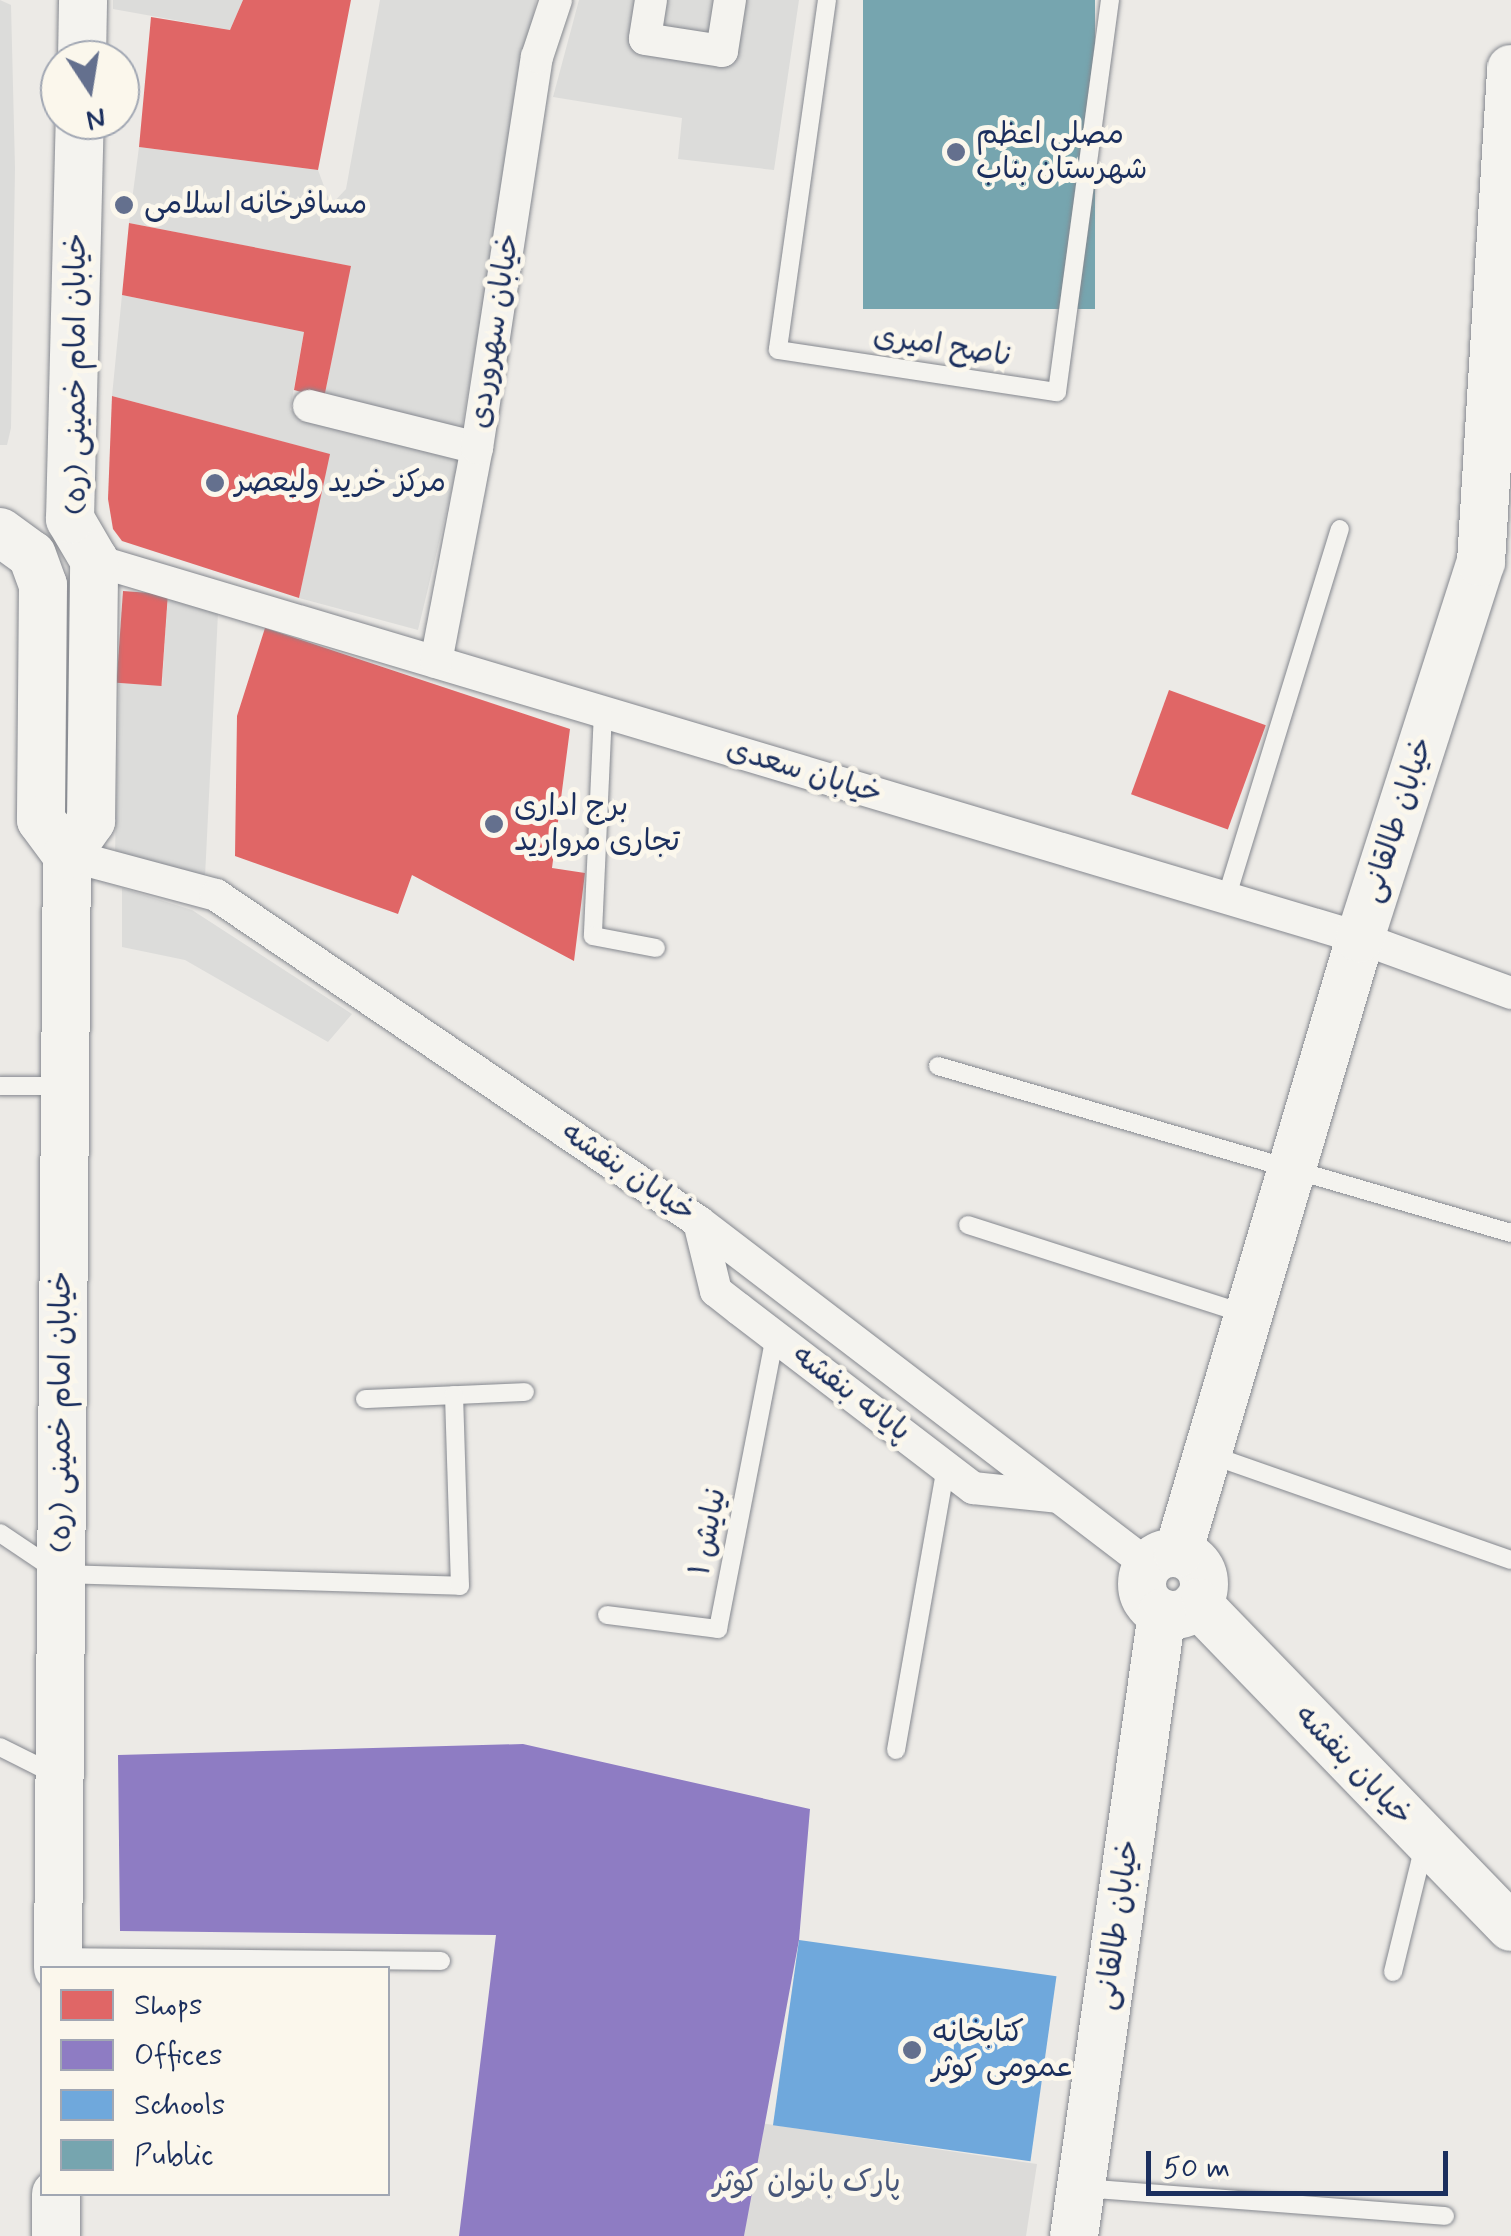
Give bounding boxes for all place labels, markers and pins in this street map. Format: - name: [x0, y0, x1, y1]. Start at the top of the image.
- place label: مصلی اعظم شهرستان بناب: [976, 117, 1147, 188]
- marker: مصلی اعظم شهرستان بناب: [945, 141, 967, 163]
- place label: مسافرخانه اسلامی: [144, 187, 367, 223]
- marker: مسافرخانه اسلامی: [113, 194, 135, 216]
- place label: مرکز خرید ولیعصر: [235, 465, 446, 501]
- marker: مرکز خرید ولیعصر: [204, 472, 226, 494]
- place label: برج اداری تجاری مروارید: [514, 789, 680, 860]
- marker: برج اداری تجاری مروارید: [483, 813, 505, 835]
- place label: کتابخانه عمومی کوثر: [932, 2015, 1074, 2086]
- marker: کتابخانه عمومی کوثر: [901, 2039, 923, 2061]

